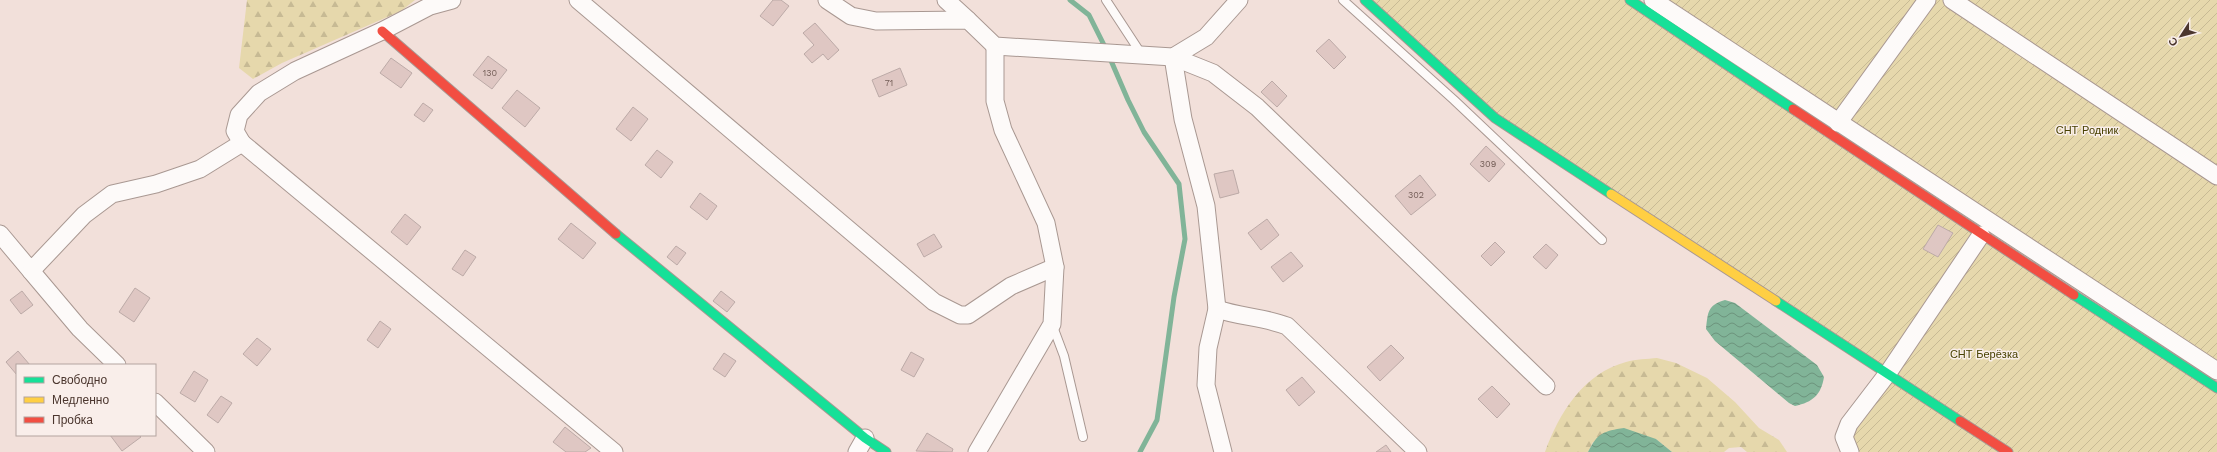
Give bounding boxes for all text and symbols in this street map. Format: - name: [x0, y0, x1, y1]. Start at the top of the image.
- north arrow: [2161, 16, 2201, 56]
- text: С: [2166, 35, 2181, 49]
- house number: 130: [483, 68, 498, 78]
- house number: 71: [885, 78, 893, 88]
- park label: СНТ Родник: [2056, 124, 2118, 137]
- house number: 309: [1480, 159, 1496, 169]
- house number: 302: [1408, 190, 1424, 200]
- park label: СНТ Берёзка: [1950, 348, 2019, 361]
- legend: [16, 364, 156, 436]
- text: Свободно: [52, 373, 107, 387]
- text: Медленно: [52, 393, 109, 407]
- text: Пробка: [52, 413, 93, 427]

